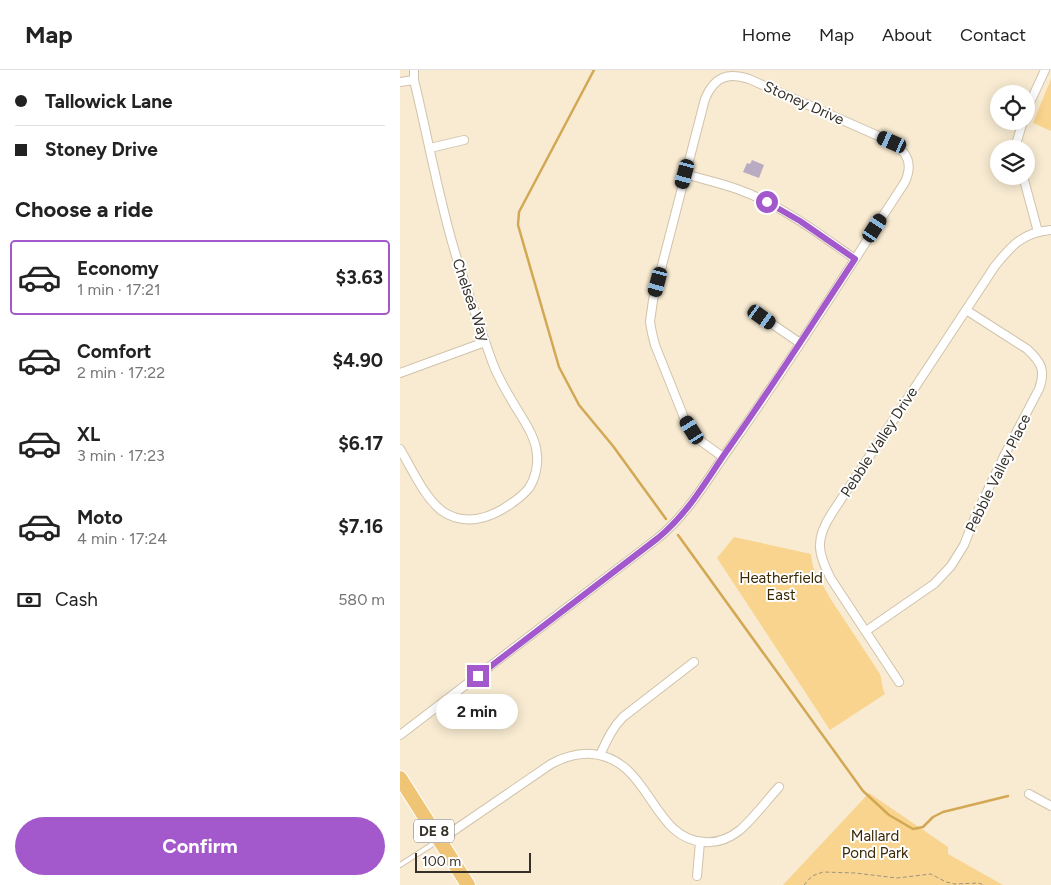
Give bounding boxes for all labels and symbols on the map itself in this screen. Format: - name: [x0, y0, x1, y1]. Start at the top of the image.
- street label: Stoney Drive: [761, 77, 847, 129]
- car: [875, 129, 908, 155]
- car: [673, 158, 696, 190]
- route start: [756, 191, 778, 213]
- car: [860, 211, 889, 245]
- street label: Chelsea Way: [448, 256, 494, 344]
- car: [646, 266, 669, 298]
- car: [745, 302, 778, 332]
- street label: Pebble Valley Drive: [837, 383, 921, 501]
- street label: Pebble Valley Place: [962, 411, 1034, 535]
- car: [677, 413, 706, 447]
- park label: Heatherfield East: [739, 569, 823, 604]
- route end: [467, 665, 489, 687]
- callout: 2 min: [437, 694, 519, 728]
- road number: DE 8: [414, 819, 454, 842]
- park label: Mallard Pond Park: [842, 827, 909, 862]
- scale bar: [415, 850, 531, 873]

